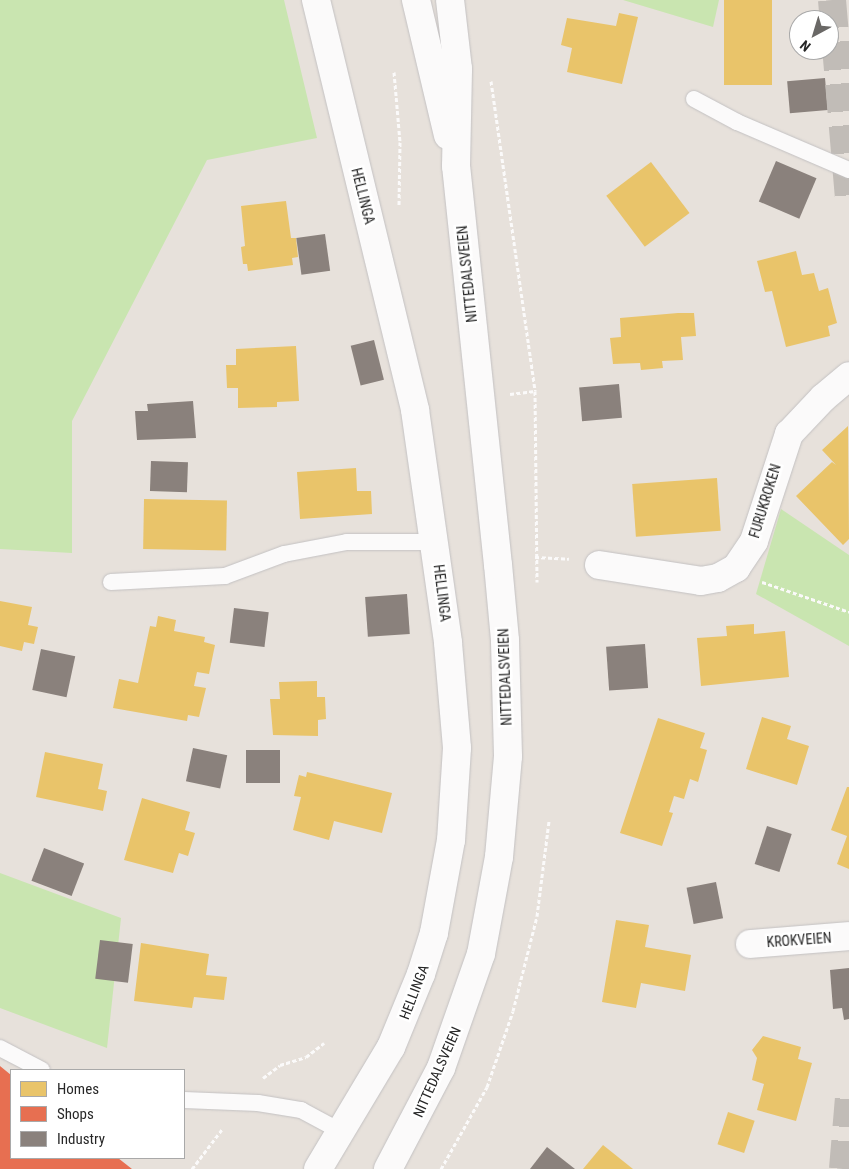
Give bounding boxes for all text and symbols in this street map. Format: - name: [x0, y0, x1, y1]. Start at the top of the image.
- north arrow: [789, 10, 839, 60]
- text: N: [797, 37, 814, 55]
- street label: HELLINGA: [348, 166, 378, 226]
- street label: NITTEDALSVEIEN: [454, 225, 480, 323]
- street label: FURUKROKEN: [746, 462, 784, 540]
- street label: HELLINGA: [430, 563, 454, 623]
- street label: NITTEDALSVEIEN: [495, 628, 515, 726]
- street label: KROKVEIEN: [766, 929, 832, 951]
- street label: HELLINGA: [396, 962, 432, 1022]
- street label: NITTEDALSVEIEN: [410, 1024, 464, 1120]
- legend: [10, 1069, 185, 1159]
- text: Homes: [57, 1080, 99, 1098]
- text: Shops: [57, 1105, 94, 1123]
- text: Industry: [57, 1130, 105, 1148]

